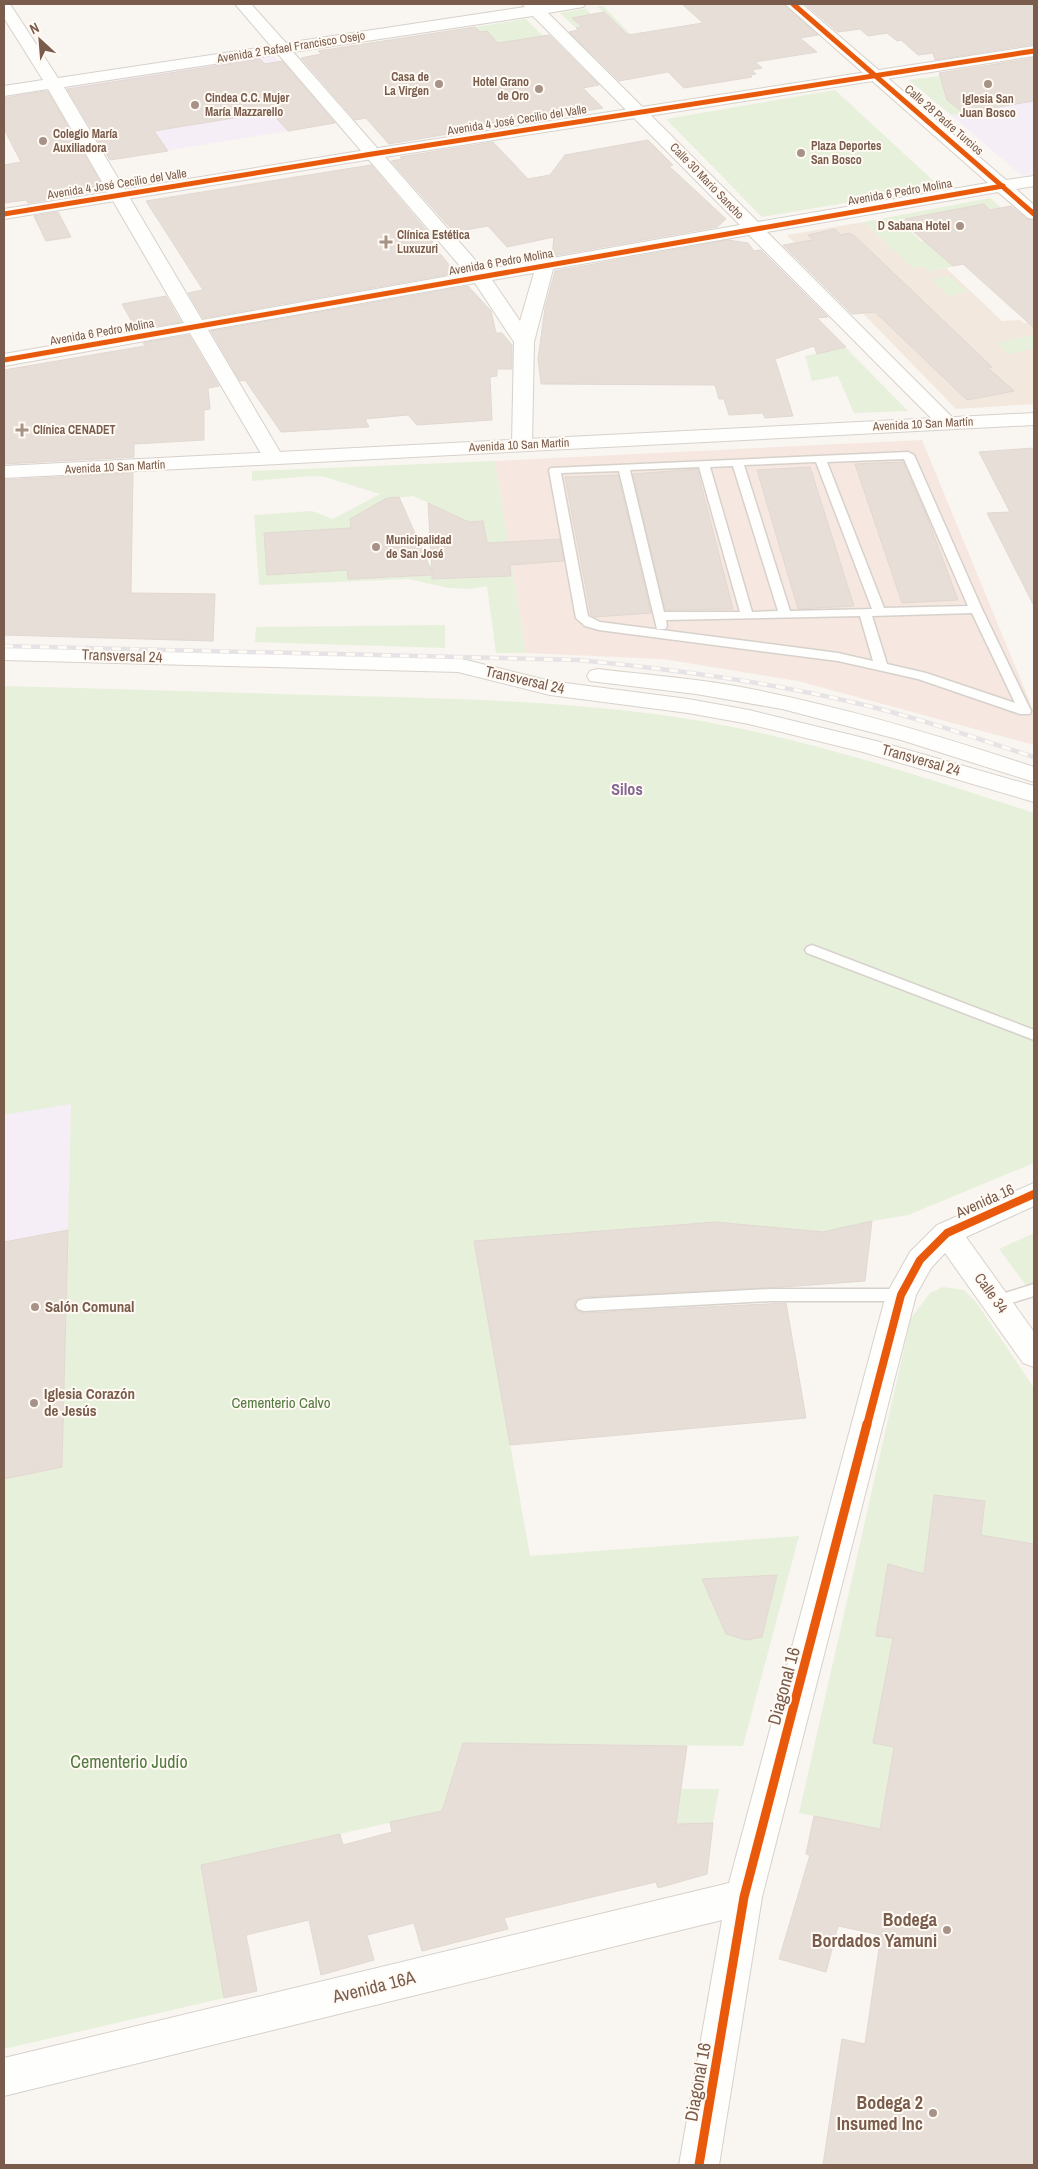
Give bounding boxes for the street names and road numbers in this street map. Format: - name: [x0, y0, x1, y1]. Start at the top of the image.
- street label: Avenida 2 Rafael Francisco Osejo: [215, 27, 366, 67]
- street label: Calle 28 Padre Turcios: [901, 81, 987, 159]
- street label: Avenida 4 José Cecilio del Valle: [445, 101, 588, 139]
- street label: Calle 30 Mario Sancho: [666, 139, 748, 223]
- street label: Avenida 4 José Cecilio del Valle: [45, 165, 188, 203]
- street label: Avenida 6 Pedro Molina: [846, 175, 954, 209]
- street label: Avenida 6 Pedro Molina: [447, 245, 555, 279]
- street label: Avenida 6 Pedro Molina: [48, 315, 156, 349]
- street label: Avenida 10 San Martín: [871, 413, 974, 435]
- street label: Avenida 10 San Martín: [467, 434, 570, 456]
- street label: Avenida 10 San Martín: [63, 456, 166, 478]
- street label: Transversal 24: [81, 644, 163, 667]
- street label: Transversal 24: [483, 660, 567, 699]
- street label: Transversal 24: [879, 738, 963, 781]
- street label: Avenida 16: [951, 1178, 1018, 1223]
- street label: Calle 34: [970, 1268, 1013, 1317]
- street label: Diagonal 16: [761, 1644, 806, 1728]
- street label: Avenida 16A: [329, 1964, 418, 2009]
- street label: Diagonal 16: [678, 2041, 717, 2123]

